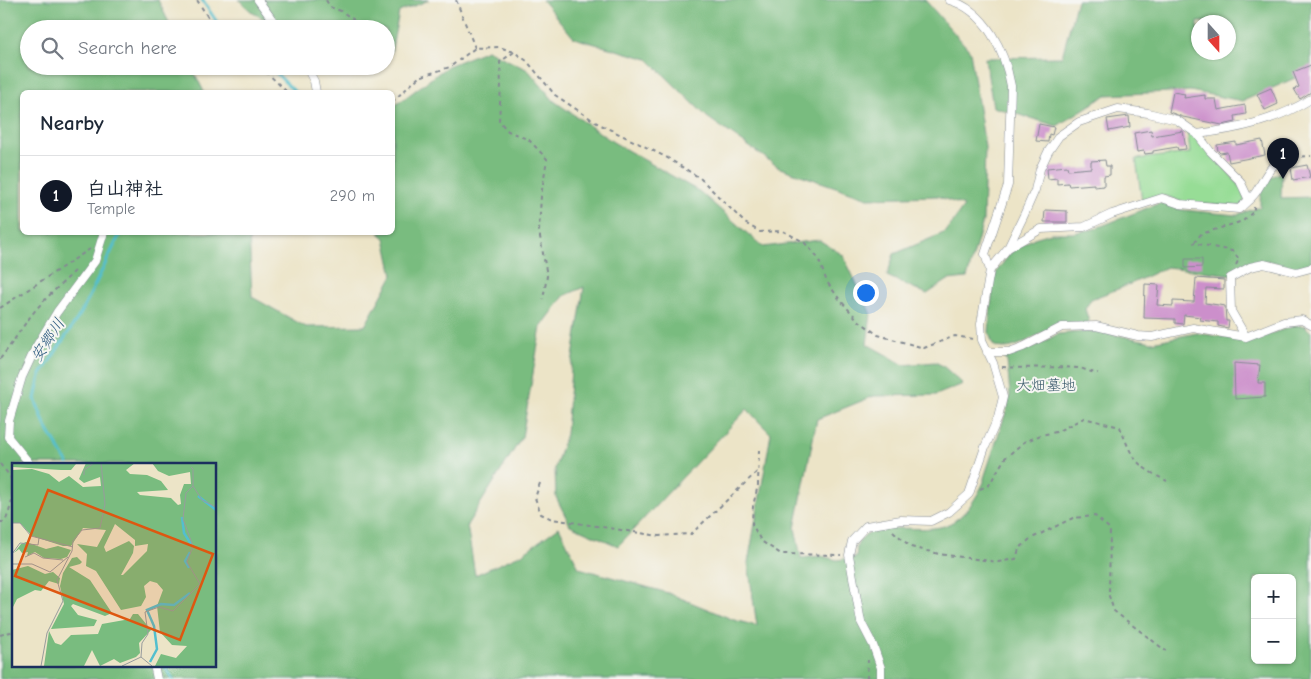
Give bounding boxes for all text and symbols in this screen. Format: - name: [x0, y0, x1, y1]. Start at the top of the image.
- north arrow: [1191, 15, 1236, 60]
- search box: [20, 20, 395, 75]
- icon: search: [38, 34, 66, 62]
- text: Search here: [78, 37, 177, 59]
- text: Nearby: [40, 111, 104, 135]
- pin: 1: [1267, 138, 1299, 179]
- text: 白山神社: [87, 178, 163, 200]
- text: 1: [53, 187, 59, 205]
- text: 290 m: [330, 187, 375, 205]
- text: Temple: [87, 200, 135, 218]
- your location: [853, 280, 879, 306]
- water label: 安郷川: [27, 315, 69, 365]
- park label: 大畑墓地: [1016, 376, 1076, 394]
- inset map: [12, 463, 216, 666]
- map controls: [1251, 574, 1296, 664]
- button: +: [1251, 574, 1296, 619]
- button: −: [1251, 619, 1296, 664]

